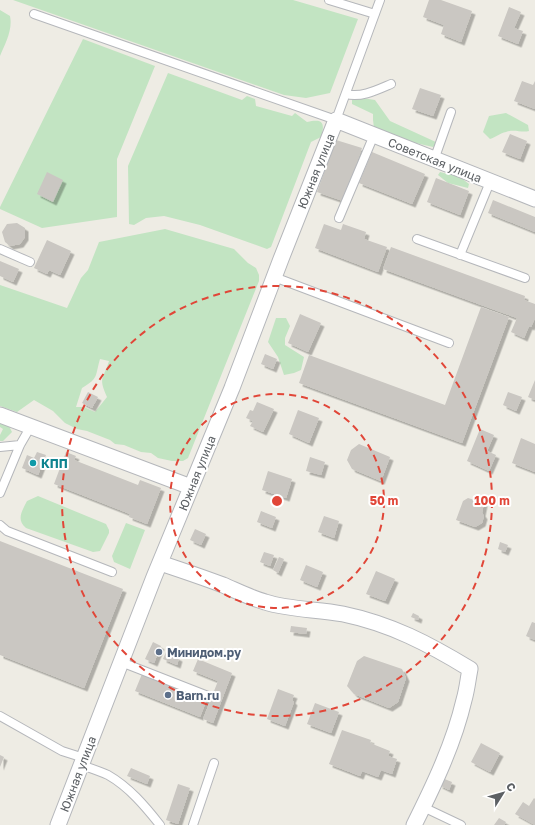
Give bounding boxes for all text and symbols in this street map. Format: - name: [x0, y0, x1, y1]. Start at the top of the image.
- street label: Южная улица: [294, 131, 338, 211]
- street label: Советская улица: [386, 134, 484, 186]
- street label: Южная улица: [175, 433, 219, 513]
- place label: КПП: [41, 456, 68, 471]
- marker: КПП: [28, 458, 38, 468]
- text: 50 m: [370, 493, 398, 508]
- text: 100 m: [474, 493, 510, 508]
- centre of rings: [270, 494, 284, 508]
- place label: Минидом.ру: [167, 645, 242, 660]
- marker: Минидом.ру: [154, 647, 164, 657]
- place label: Barn.ru: [176, 688, 219, 703]
- marker: Barn.ru: [163, 690, 173, 700]
- street label: Южная улица: [57, 734, 99, 814]
- north arrow: [483, 773, 523, 813]
- text: С: [504, 780, 519, 794]

